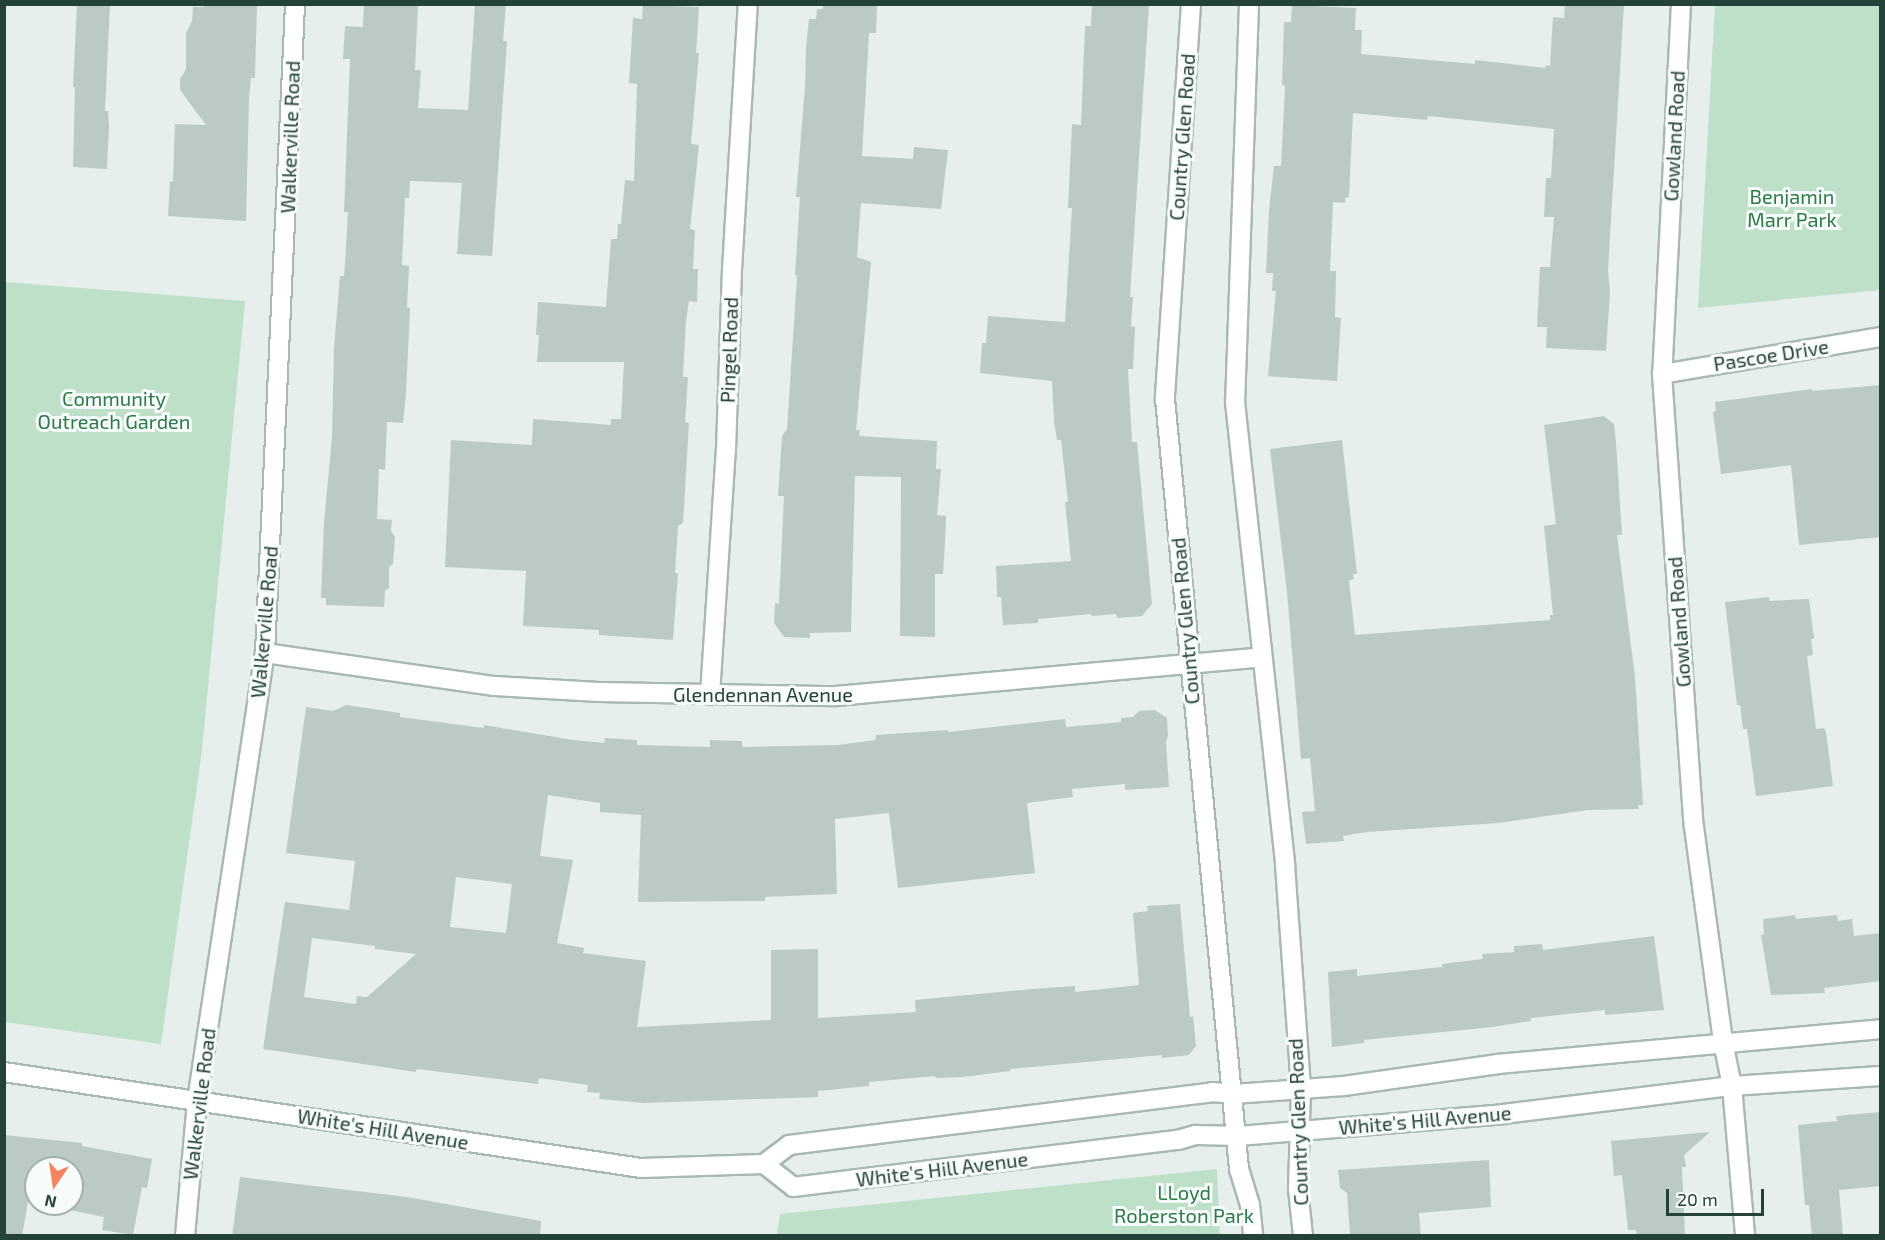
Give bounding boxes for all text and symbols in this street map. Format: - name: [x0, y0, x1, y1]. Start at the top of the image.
- street label: Country Glen Road: [1164, 52, 1200, 222]
- street label: Walkerville Road: [275, 60, 305, 214]
- street label: Gowland Road: [1659, 70, 1689, 202]
- park label: Benjamin Marr Park: [1747, 185, 1837, 232]
- street label: Pingel Road: [715, 296, 743, 404]
- street label: Pascoe Drive: [1712, 334, 1830, 376]
- park label: Community Outreach Garden: [38, 386, 190, 433]
- street label: Country Glen Road: [1166, 536, 1204, 706]
- street label: Walkerville Road: [245, 545, 283, 699]
- street label: Gowland Road: [1662, 556, 1696, 688]
- street label: Glendennan Avenue: [673, 682, 853, 706]
- street label: Walkerville Road: [178, 1027, 220, 1181]
- street label: Country Glen Road: [1283, 1038, 1313, 1206]
- street label: White's Hill Avenue: [1337, 1100, 1513, 1140]
- street label: White's Hill Avenue: [295, 1104, 471, 1154]
- street label: White's Hill Avenue: [854, 1146, 1030, 1192]
- north arrow: [24, 1156, 84, 1216]
- scale bar: [1669, 1177, 1766, 1215]
- park label: LLoyd Roberston Park: [1114, 1181, 1254, 1228]
- text: 20 m: [1677, 1188, 1718, 1210]
- text: N: [43, 1192, 58, 1213]

